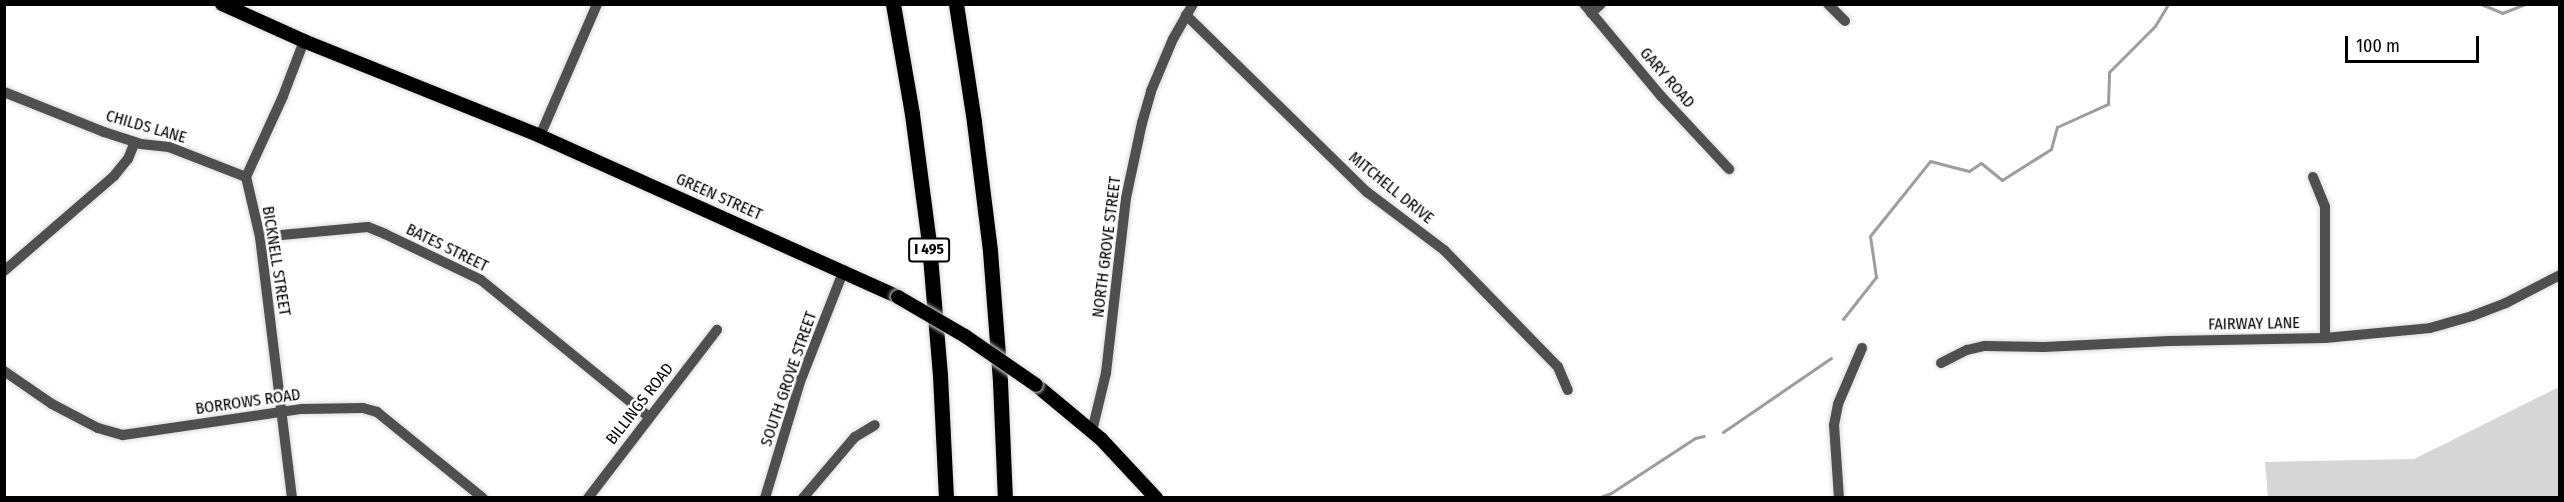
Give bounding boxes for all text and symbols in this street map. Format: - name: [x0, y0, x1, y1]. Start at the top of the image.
- scale bar: [2348, 24, 2482, 62]
- text: 100 m: [2356, 35, 2400, 57]
- street label: GARY ROAD: [1636, 44, 1698, 112]
- street label: CHILDS LANE: [104, 106, 188, 148]
- street label: MITCHELL DRIVE: [1345, 148, 1437, 228]
- street label: GREEN STREET: [673, 169, 765, 225]
- street label: NORTH GROVE STREET: [1089, 175, 1125, 319]
- street label: BICKNELL STREET: [258, 205, 294, 317]
- street label: BATES STREET: [403, 220, 491, 276]
- road number: I 495: [908, 238, 950, 262]
- street label: SOUTH GROVE STREET: [757, 309, 821, 449]
- street label: FAIRWAY LANE: [2208, 314, 2300, 334]
- street label: BILLINGS ROAD: [602, 359, 678, 449]
- street label: BORROWS ROAD: [194, 385, 302, 419]

